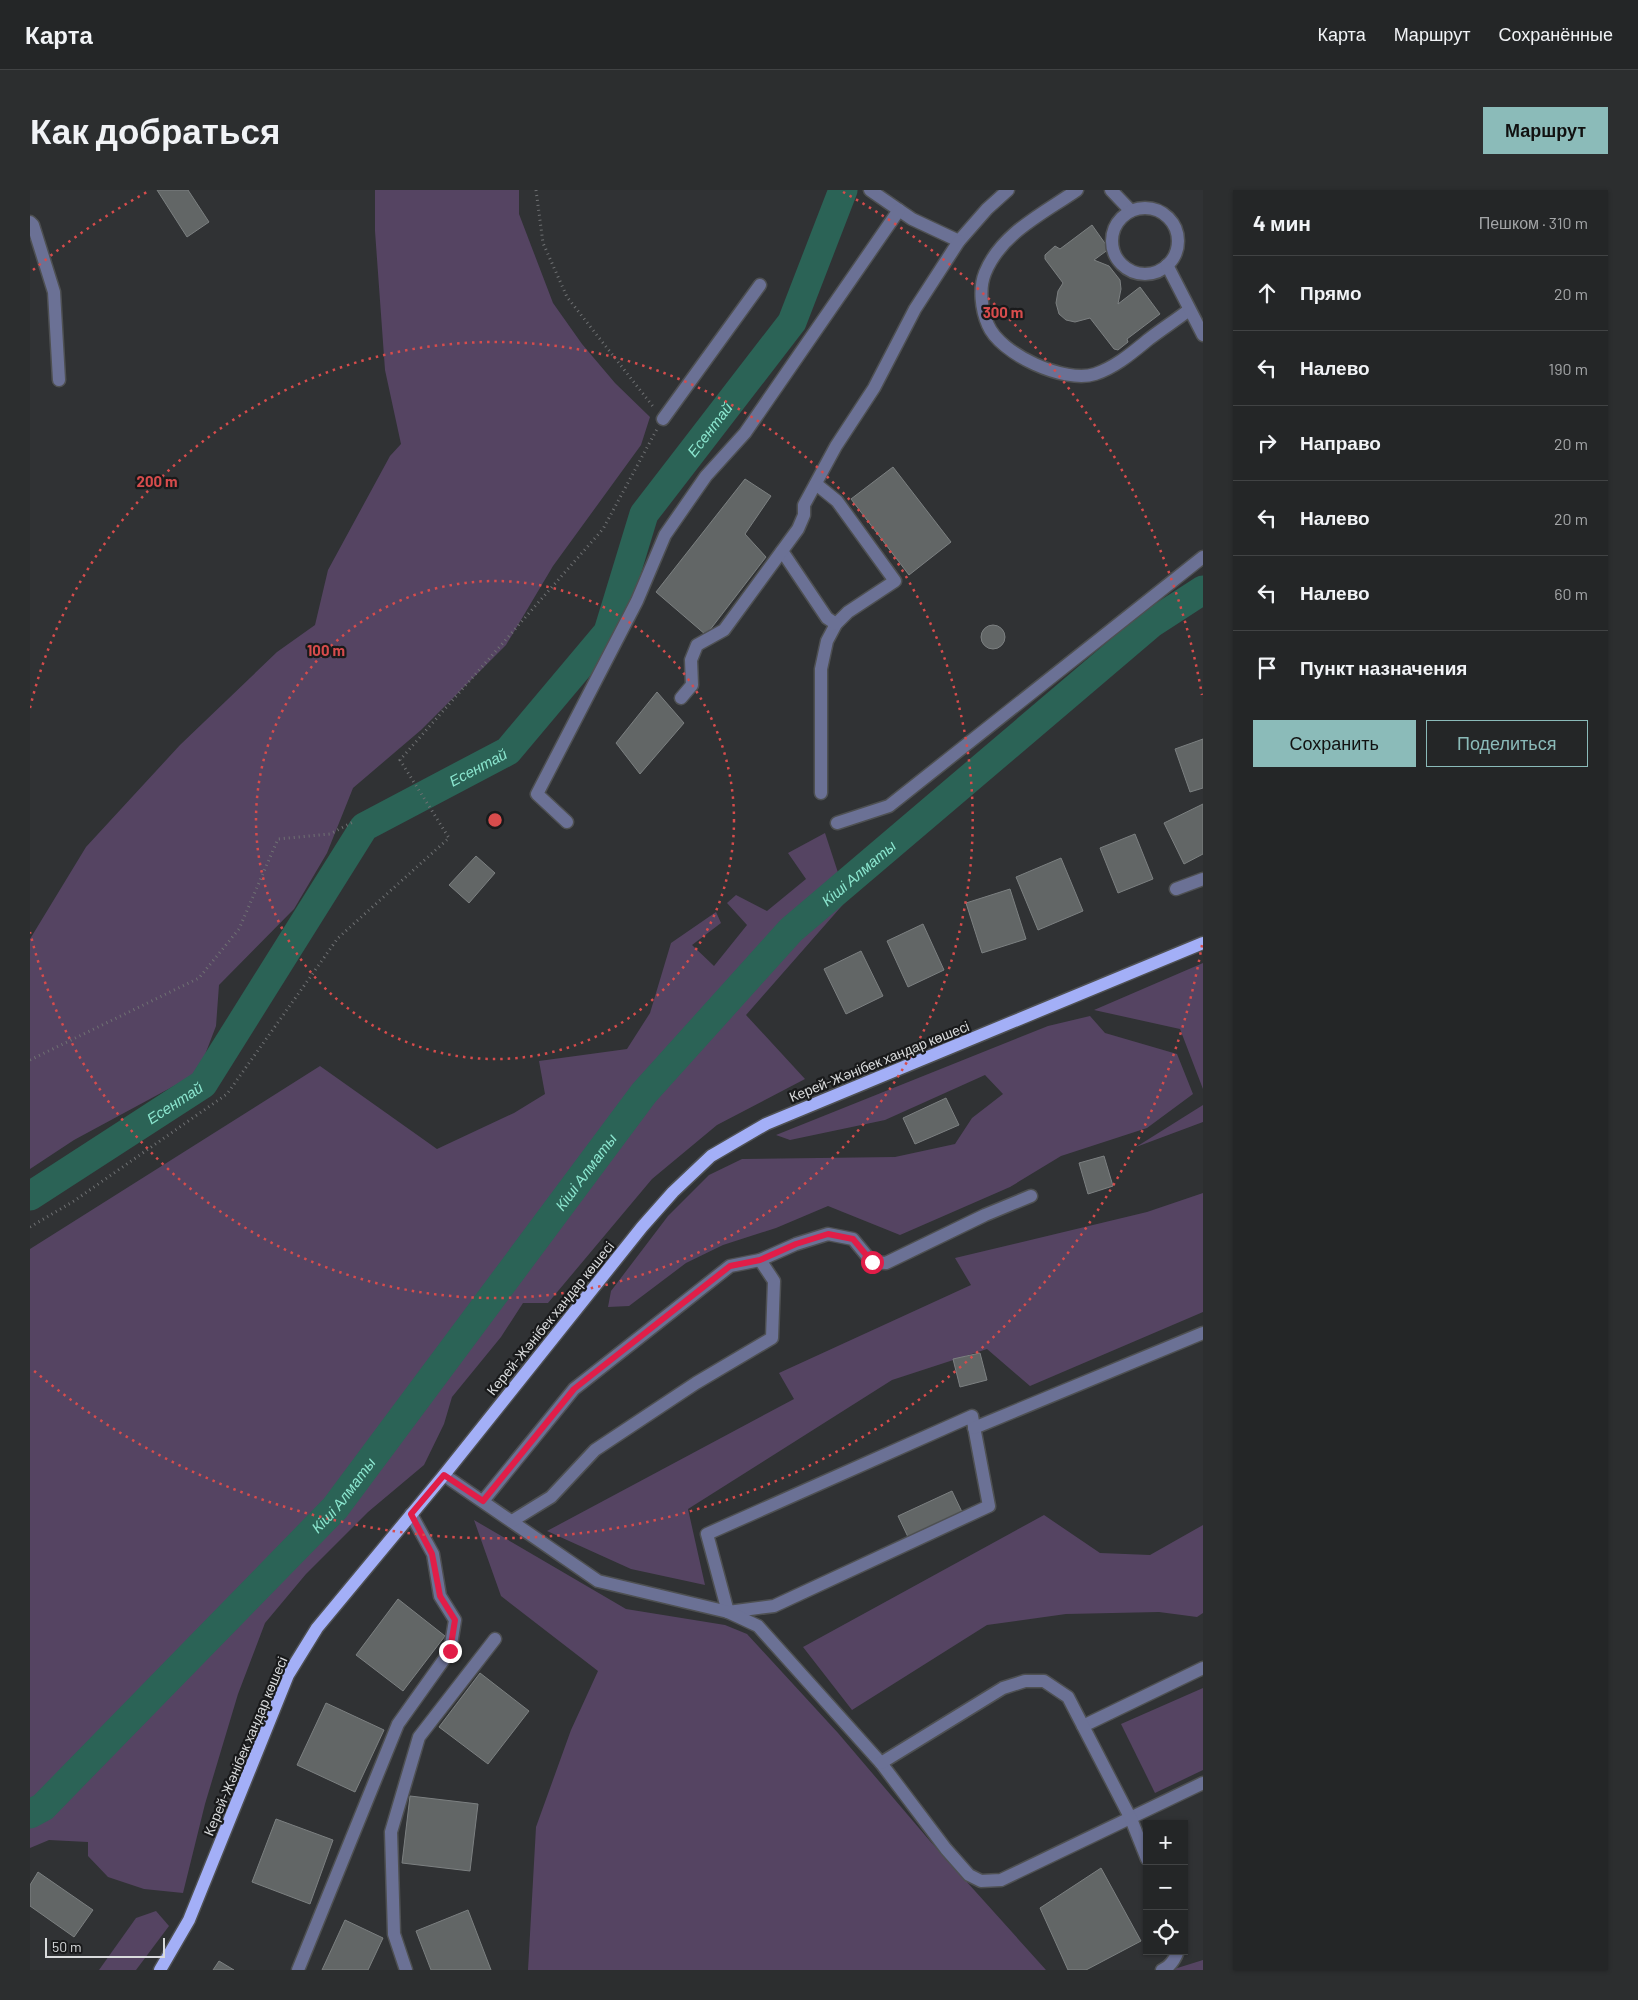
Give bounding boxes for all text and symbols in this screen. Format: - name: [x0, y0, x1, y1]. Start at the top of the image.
- text: Карта: [25, 20, 93, 49]
- text: Карта: [1318, 23, 1366, 45]
- text: Маршрут: [1394, 23, 1470, 45]
- text: Сохранённые: [1498, 23, 1613, 45]
- button: Маршрут: [1483, 107, 1608, 154]
- text: Как добраться: [30, 109, 280, 151]
- text: 4 мин: [1253, 210, 1311, 235]
- text: Пешком · 310 m: [1479, 213, 1588, 232]
- icon: ahead: [1253, 279, 1281, 307]
- text: Прямо: [1300, 281, 1362, 304]
- text: 20 m: [1554, 284, 1588, 303]
- text: 300 m: [983, 303, 1023, 321]
- icon: left: [1253, 354, 1281, 382]
- text: Налево: [1300, 356, 1370, 379]
- text: 190 m: [1549, 359, 1588, 378]
- water label: Есентай: [683, 398, 736, 460]
- icon: right: [1253, 429, 1281, 457]
- text: Направо: [1300, 431, 1381, 454]
- text: 20 m: [1554, 434, 1588, 453]
- text: 200 m: [136, 472, 178, 490]
- icon: left: [1253, 504, 1281, 532]
- text: Налево: [1300, 506, 1370, 529]
- text: 20 m: [1554, 509, 1588, 528]
- icon: left: [1253, 579, 1281, 607]
- text: Налево: [1300, 581, 1370, 604]
- text: 60 m: [1554, 584, 1588, 603]
- text: 100 m: [307, 641, 345, 659]
- icon: arrive: [1253, 654, 1281, 682]
- text: Пункт назначения: [1300, 656, 1467, 679]
- button: Сохранить: [1253, 720, 1416, 767]
- button: Поделиться: [1426, 720, 1588, 767]
- water label: Есентай: [446, 744, 510, 790]
- centre of rings: [486, 811, 504, 829]
- water label: Кіші Алматы: [818, 836, 899, 909]
- street label: Керей-Жәнібек хандар көшесі: [786, 1017, 972, 1105]
- water label: Есентай: [143, 1077, 206, 1127]
- water label: Кіші Алматы: [551, 1130, 620, 1214]
- street label: Керей-Жәнібек хандар көшесі: [483, 1238, 617, 1398]
- route start: [861, 1251, 884, 1274]
- water label: Кіші Алматы: [307, 1454, 379, 1536]
- route end: [439, 1640, 462, 1663]
- street label: Керей-Жәнібек хандар көшесі: [199, 1654, 291, 1838]
- map controls: [1143, 1820, 1188, 1955]
- button: +: [1143, 1820, 1188, 1865]
- button: −: [1143, 1865, 1188, 1910]
- button: locate: [1143, 1910, 1188, 1955]
- scale bar: [45, 1935, 165, 1958]
- text: 50 m: [52, 1938, 81, 1955]

